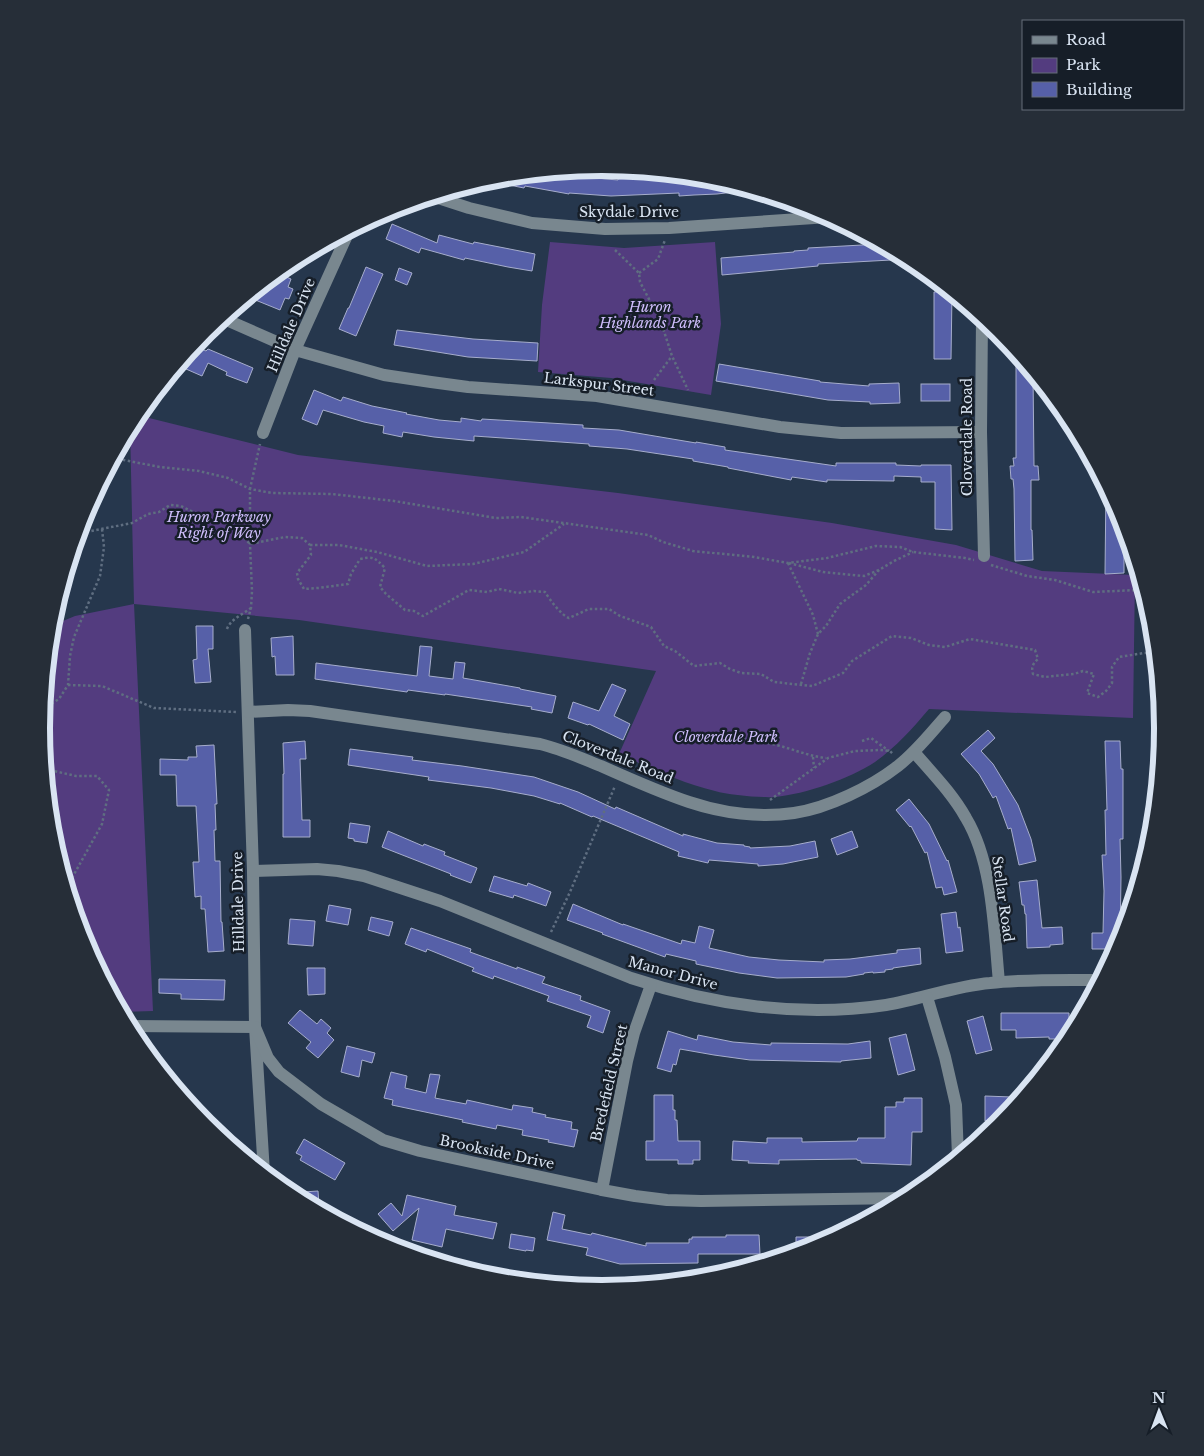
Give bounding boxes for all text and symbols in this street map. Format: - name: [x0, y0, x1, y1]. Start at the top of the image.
- legend: [1022, 20, 1184, 110]
- text: Road: [1066, 30, 1106, 49]
- text: Park: [1066, 55, 1102, 74]
- text: Building: [1066, 80, 1133, 99]
- street label: Skydale Drive: [579, 203, 679, 221]
- street label: Hilldale Drive: [263, 275, 319, 375]
- park label: Huron Highlands Park: [598, 298, 701, 332]
- street label: Larkspur Street: [543, 368, 656, 400]
- street label: Cloverdale Road: [958, 377, 976, 496]
- park label: Huron Parkway Right of Way: [166, 508, 272, 542]
- street label: Cloverdale Road: [560, 726, 677, 788]
- park label: Cloverdale Park: [674, 728, 778, 746]
- street label: Hilldale Drive: [228, 852, 248, 952]
- street label: Stellar Road: [988, 855, 1018, 944]
- street label: Manor Drive: [626, 952, 720, 994]
- street label: Bredefield Street: [587, 1022, 631, 1144]
- street label: Brookside Drive: [438, 1131, 556, 1173]
- north arrow: [1134, 1386, 1184, 1436]
- text: N: [1152, 1389, 1166, 1407]

